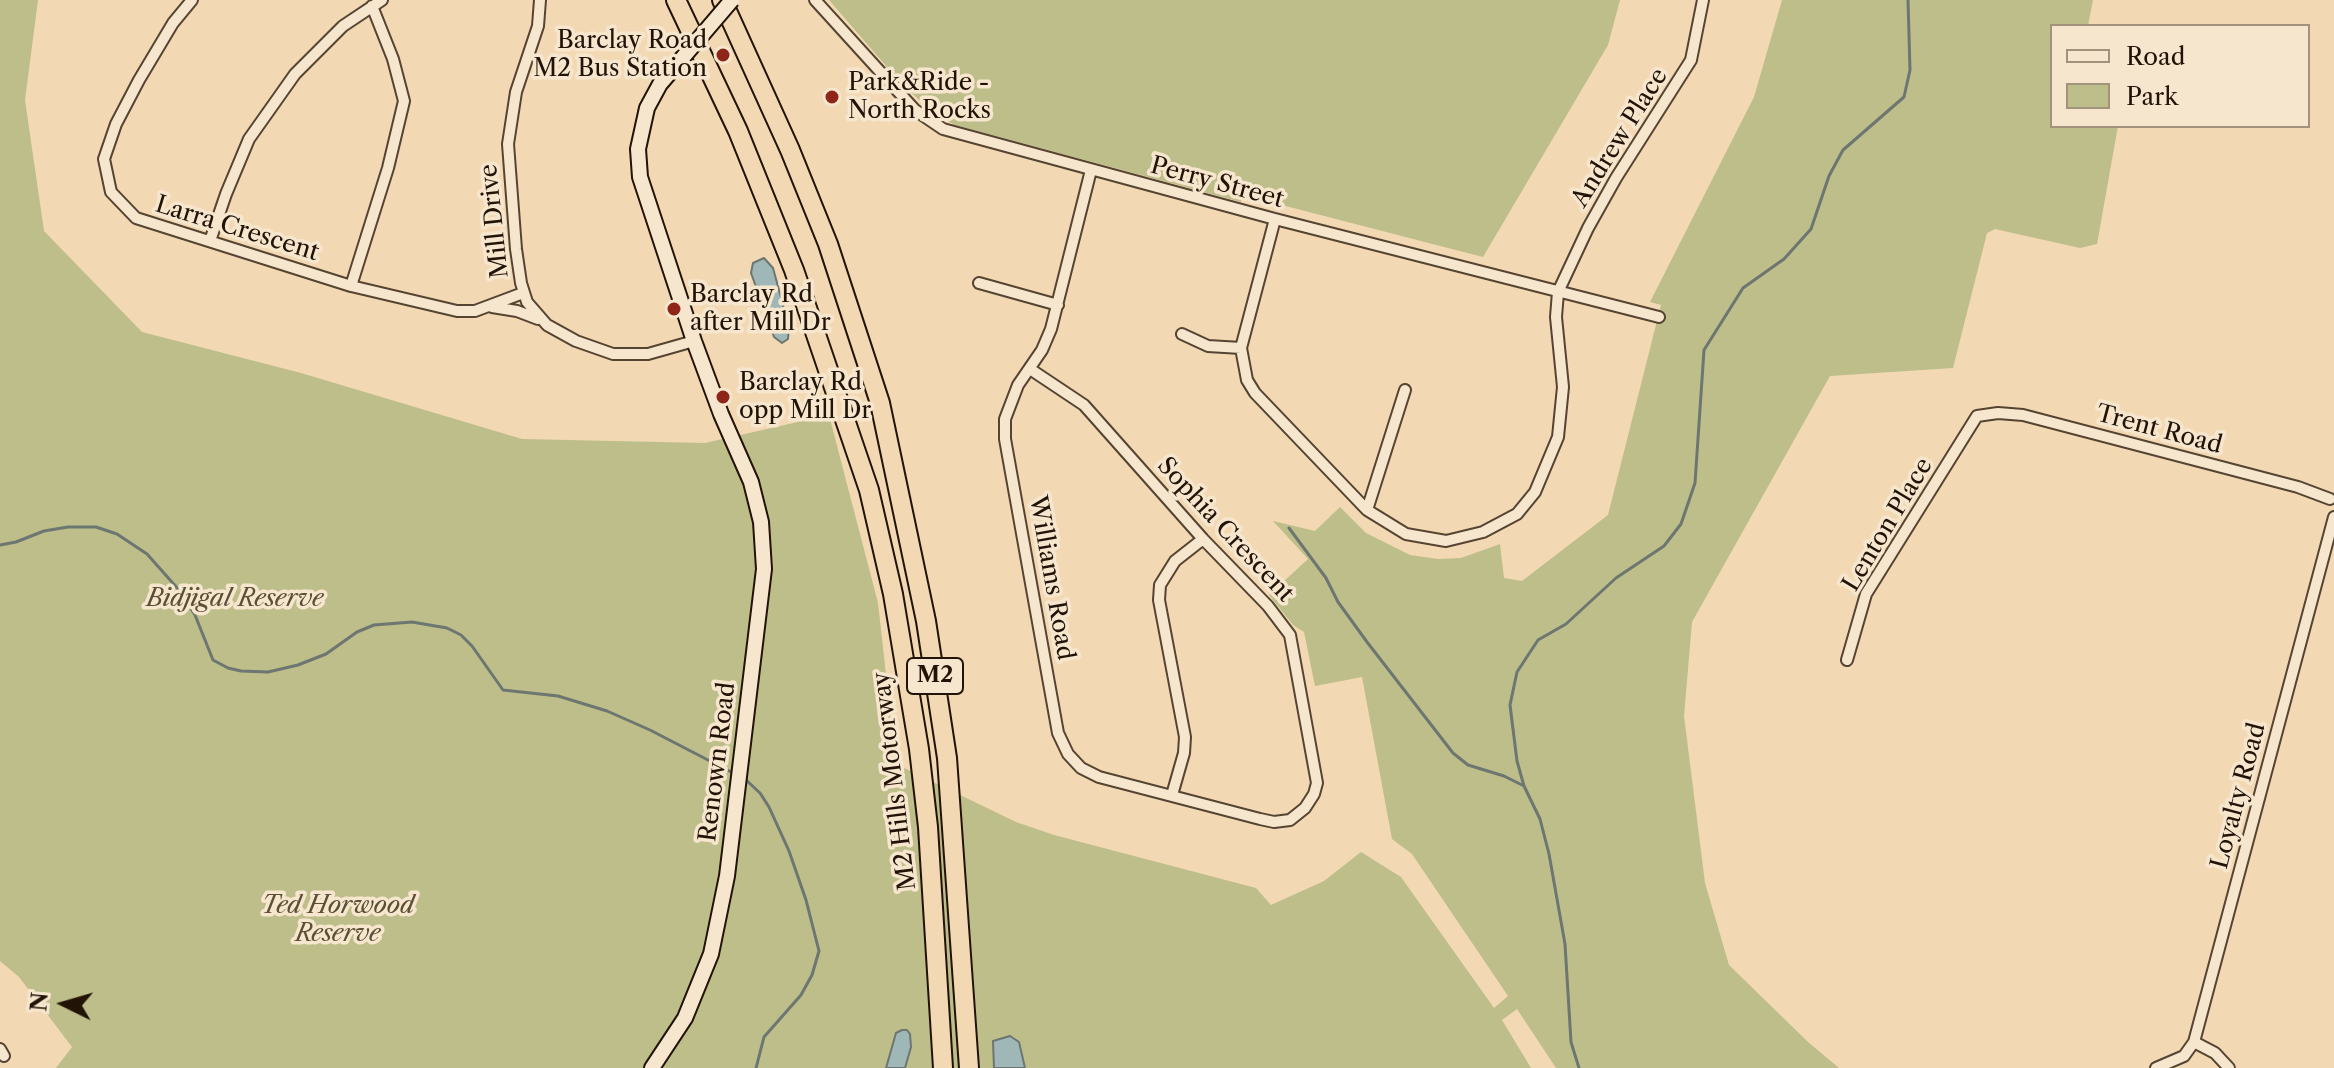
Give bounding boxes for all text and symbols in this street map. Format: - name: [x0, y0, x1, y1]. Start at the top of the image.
- legend: [2050, 24, 2310, 128]
- place label: Barclay Road M2 Bus Station: [533, 27, 707, 83]
- text: Road: [2126, 42, 2185, 71]
- marker: Barclay Road M2 Bus Station: [714, 46, 732, 64]
- street label: Andrew Place: [1566, 63, 1674, 213]
- place label: Park&Ride - North Rocks: [848, 69, 991, 125]
- text: Park: [2126, 82, 2178, 111]
- marker: Park&Ride - North Rocks: [823, 88, 841, 106]
- street label: Perry Street: [1147, 151, 1287, 215]
- street label: Mill Drive: [475, 163, 515, 279]
- street label: Larra Crescent: [152, 190, 322, 268]
- place label: Barclay Rd after Mill Dr: [690, 281, 831, 337]
- marker: Barclay Rd after Mill Dr: [665, 300, 683, 318]
- place label: Barclay Rd opp Mill Dr: [739, 369, 871, 425]
- marker: Barclay Rd opp Mill Dr: [714, 388, 732, 406]
- street label: Trent Road: [2093, 399, 2225, 461]
- street label: Sophia Crescent: [1151, 452, 1299, 608]
- street label: Lenton Place: [1837, 453, 1939, 597]
- street label: Williams Road: [1022, 494, 1080, 662]
- park label: Bidjigal Reserve: [146, 585, 324, 613]
- road number: M2: [907, 658, 963, 694]
- street label: M2 Hills Motorway: [867, 670, 923, 892]
- street label: Renown Road: [694, 681, 742, 843]
- street label: Loyalty Road: [2206, 720, 2272, 872]
- park label: Ted Horwood Reserve: [262, 892, 414, 948]
- north arrow: [24, 964, 104, 1044]
- text: N: [25, 991, 54, 1013]

